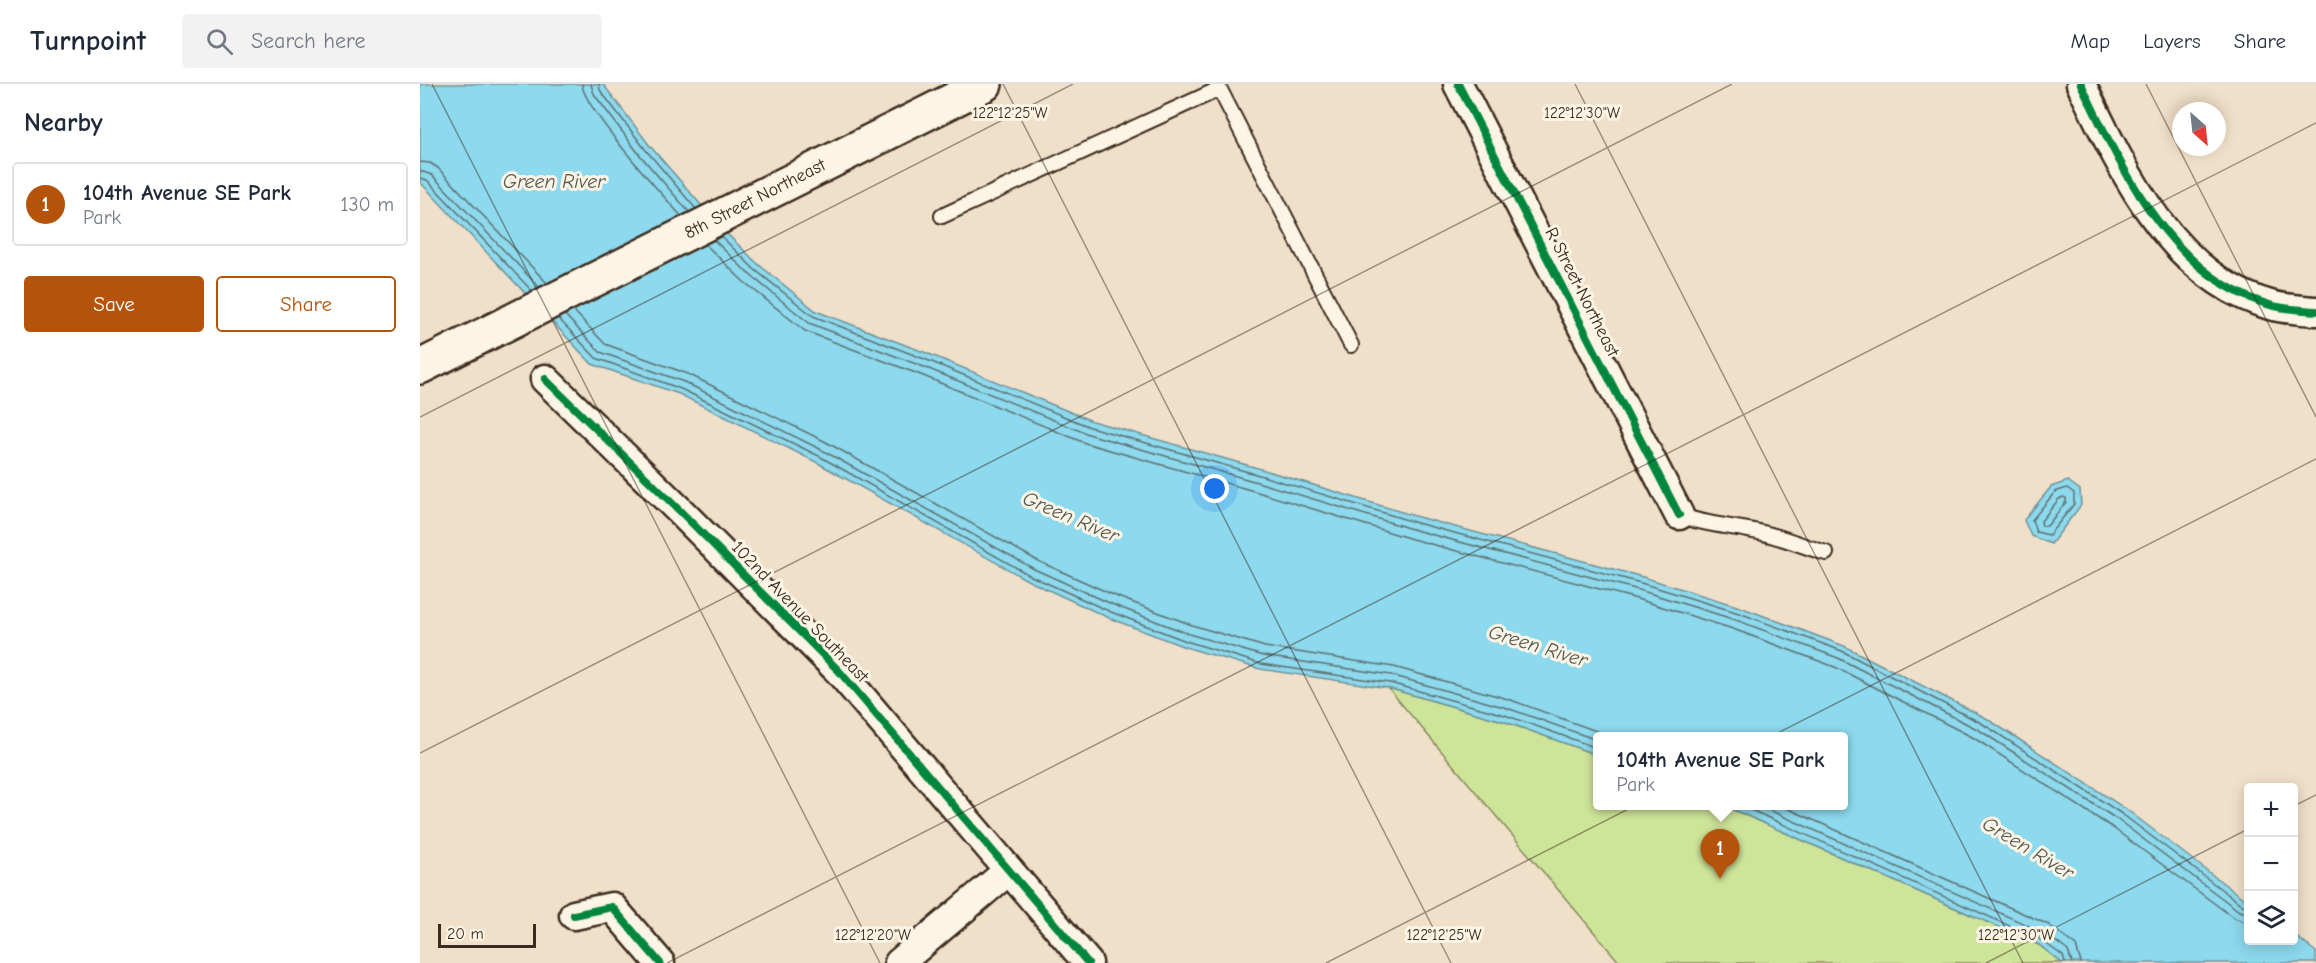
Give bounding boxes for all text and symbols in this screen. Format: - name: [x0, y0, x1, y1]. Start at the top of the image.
- search box: [182, 14, 602, 68]
- text: Turnpoint: [30, 25, 146, 57]
- icon: search: [203, 25, 236, 58]
- text: Search here: [251, 28, 365, 54]
- text: Map: [2071, 29, 2110, 53]
- text: Layers: [2143, 29, 2201, 53]
- text: Share: [2234, 29, 2286, 53]
- north arrow: [2172, 102, 2226, 156]
- text: 122°12'25"W: [972, 104, 1048, 122]
- text: 122°12'30"W: [1544, 104, 1620, 122]
- text: Nearby: [24, 108, 103, 138]
- street label: 8th Street Northeast: [681, 154, 830, 244]
- water label: Green River: [503, 170, 606, 193]
- text: 104th Avenue SE Park: [83, 180, 291, 206]
- text: 1: [42, 193, 49, 216]
- text: 130 m: [341, 193, 394, 216]
- text: Park: [83, 206, 121, 229]
- street label: R Street Northeast: [1540, 224, 1624, 361]
- button: Save: [24, 276, 204, 332]
- button: Share: [216, 276, 396, 332]
- your location: [1200, 474, 1229, 503]
- water label: Green River: [1019, 486, 1124, 548]
- street label: 102nd Avenue Southeast: [727, 537, 874, 688]
- water label: Green River: [1486, 620, 1591, 672]
- popup: [1593, 732, 1848, 810]
- text: 104th Avenue SE Park: [1617, 747, 1824, 773]
- text: Park: [1617, 773, 1655, 796]
- map controls: [2244, 783, 2298, 945]
- button: +: [2244, 783, 2298, 837]
- water label: Green River: [1978, 812, 2079, 885]
- pin: 1: [1700, 830, 1740, 879]
- button: −: [2244, 837, 2298, 891]
- button: layers: [2244, 891, 2298, 945]
- scale bar: [438, 921, 536, 948]
- text: 20 m: [447, 925, 484, 943]
- text: 122°12'20"W: [835, 926, 911, 944]
- text: 122°12'25"W: [1406, 926, 1482, 944]
- text: 122°12'30"W: [1978, 926, 2054, 944]

